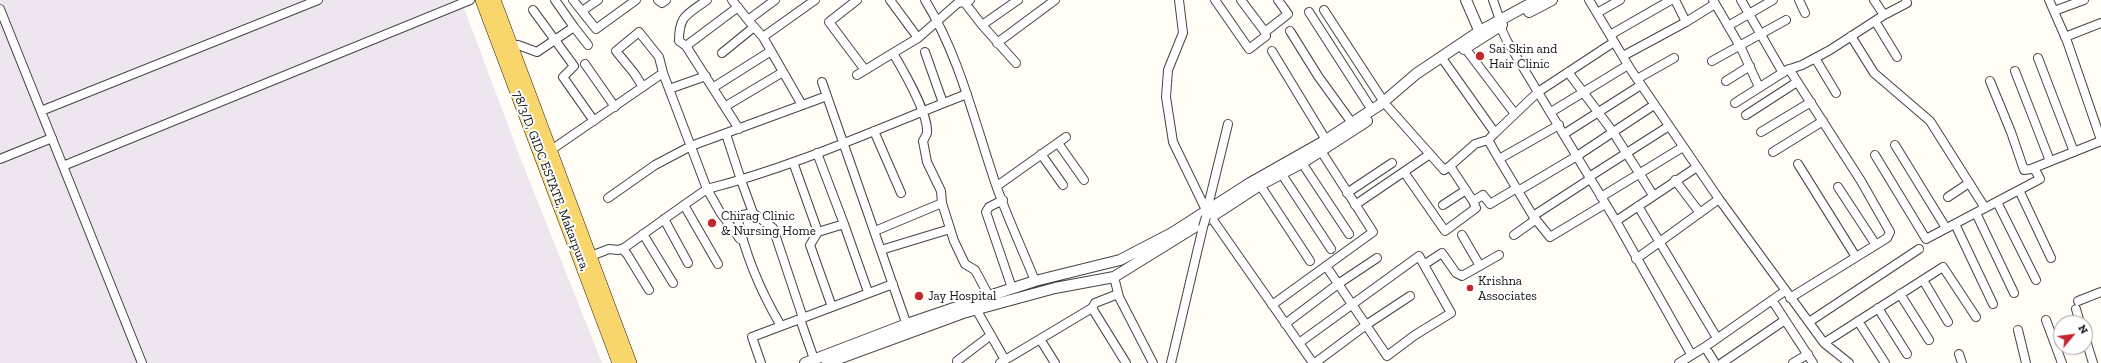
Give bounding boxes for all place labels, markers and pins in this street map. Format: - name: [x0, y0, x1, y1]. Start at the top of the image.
- place label: Sai Skin and Hair Clinic: [1489, 41, 1557, 72]
- marker: Sai Skin and Hair Clinic: [1474, 50, 1486, 62]
- place label: Chirag Clinic & Nursing Home: [721, 208, 816, 239]
- marker: Chirag Clinic & Nursing Home: [706, 217, 718, 229]
- place label: Krishna Associates: [1478, 273, 1537, 304]
- marker: Krishna Associates: [1465, 283, 1475, 293]
- place label: Jay Hospital: [928, 288, 996, 304]
- marker: Jay Hospital: [913, 290, 925, 302]

